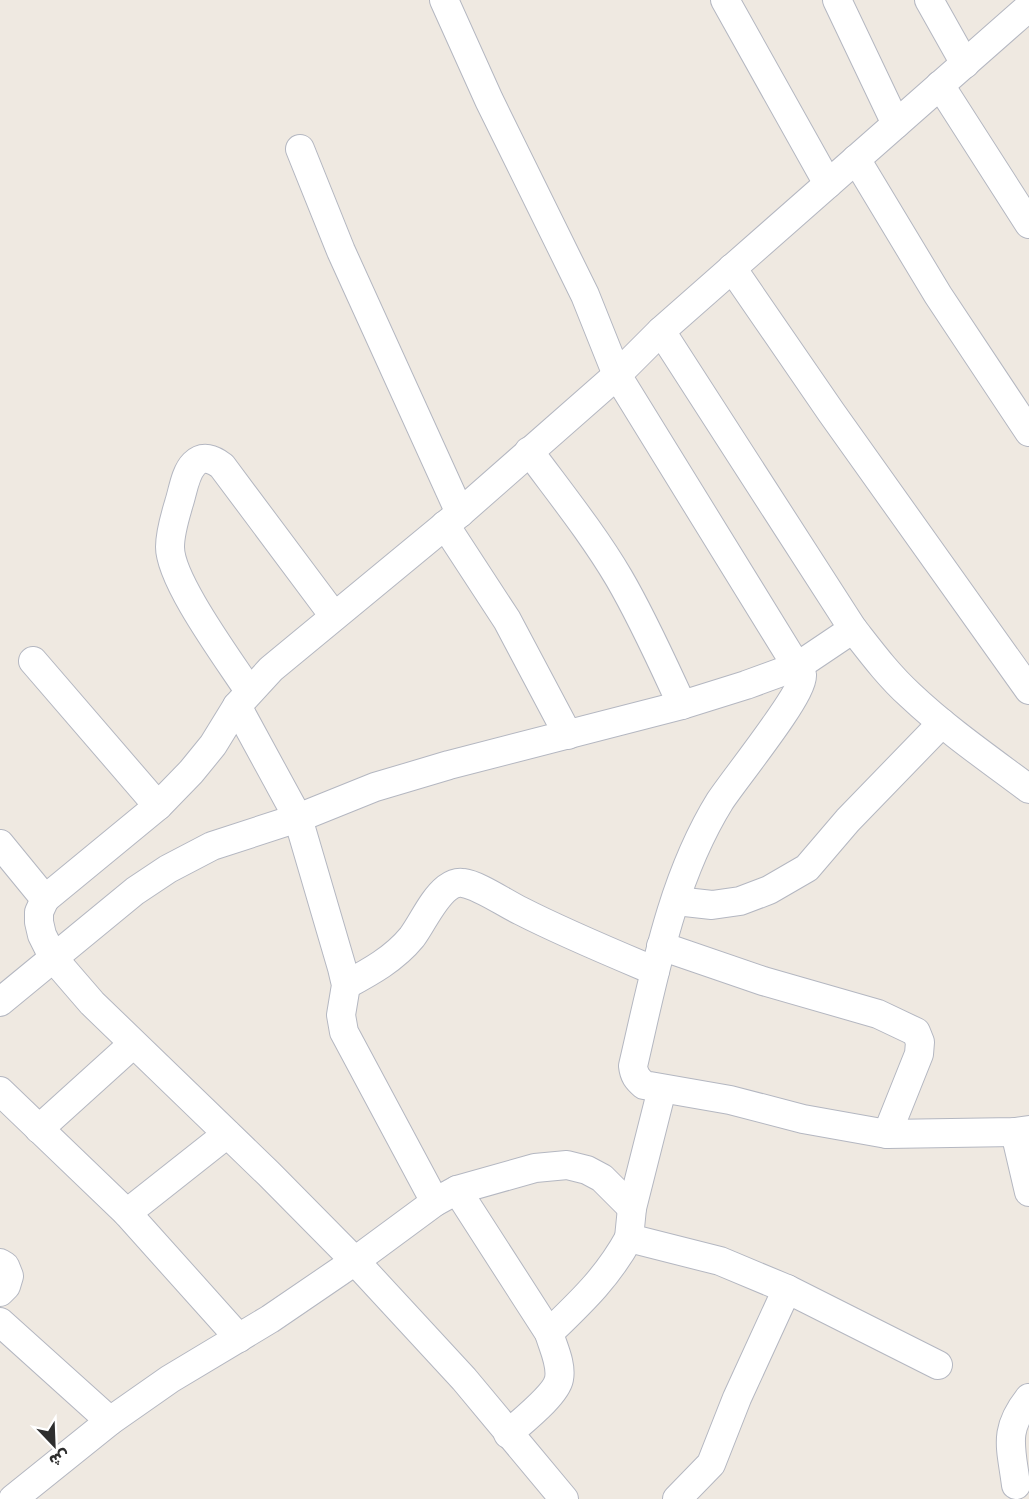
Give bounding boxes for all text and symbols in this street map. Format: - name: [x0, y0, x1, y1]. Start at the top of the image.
- north arrow: [24, 1415, 84, 1475]
- text: ش: [47, 1446, 73, 1471]

